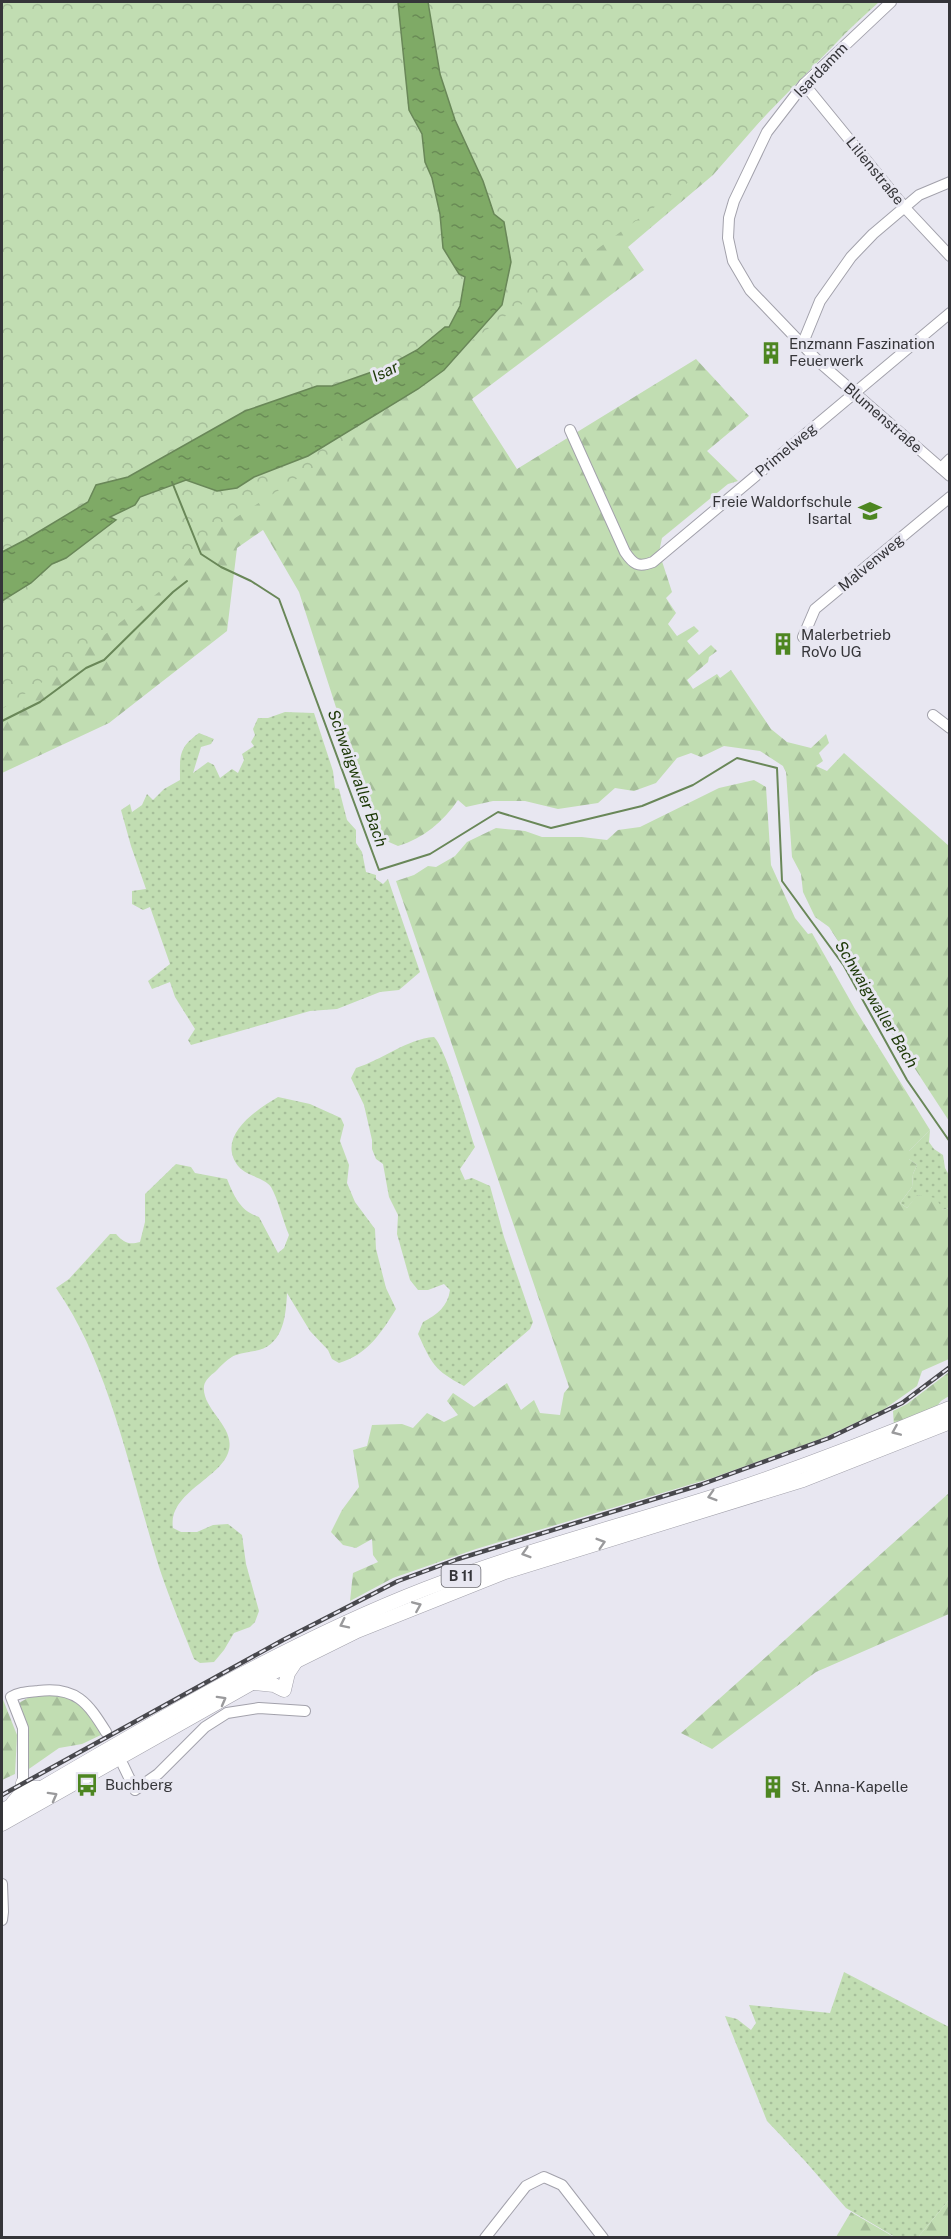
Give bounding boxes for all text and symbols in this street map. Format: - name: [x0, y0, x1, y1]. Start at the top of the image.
- street label: Isardamm: [791, 39, 851, 100]
- street label: Lilienstraße: [843, 133, 908, 208]
- place label: Enzmann Faszination Feuerwerk: [789, 335, 935, 369]
- building icon: Enzmann Faszination Feuerwerk: [758, 340, 784, 366]
- water label: Isar: [369, 357, 402, 386]
- street label: Blumenstraße: [841, 379, 926, 456]
- street label: Primelweg: [752, 419, 820, 480]
- place label: Freie Waldorfschule Isartal: [712, 493, 852, 527]
- school or university icon: Freie Waldorfschule Isartal: [857, 498, 883, 524]
- street label: Malvenweg: [835, 531, 907, 595]
- place label: Malerbetrieb RoVo UG: [801, 626, 891, 660]
- building icon: Malerbetrieb RoVo UG: [770, 631, 796, 657]
- water label: Schwaigwaller Bach: [324, 707, 391, 850]
- water label: Schwaigwaller Bach: [831, 937, 922, 1071]
- one-way arrow: [891, 1423, 902, 1435]
- one-way arrow: [707, 1489, 718, 1501]
- one-way arrow: [595, 1538, 606, 1550]
- one-way arrow: [521, 1546, 532, 1558]
- road number: B 11: [442, 1565, 480, 1587]
- one-way arrow: [410, 1601, 421, 1613]
- one-way arrow: [340, 1617, 351, 1628]
- one-way arrow: [216, 1696, 227, 1707]
- bus stop icon: Buchberg: [74, 1772, 100, 1798]
- building icon: St. Anna-Kapelle: [760, 1774, 786, 1800]
- place label: Buchberg: [105, 1776, 173, 1793]
- place label: St. Anna-Kapelle: [791, 1778, 908, 1795]
- one-way arrow: [47, 1792, 57, 1803]

